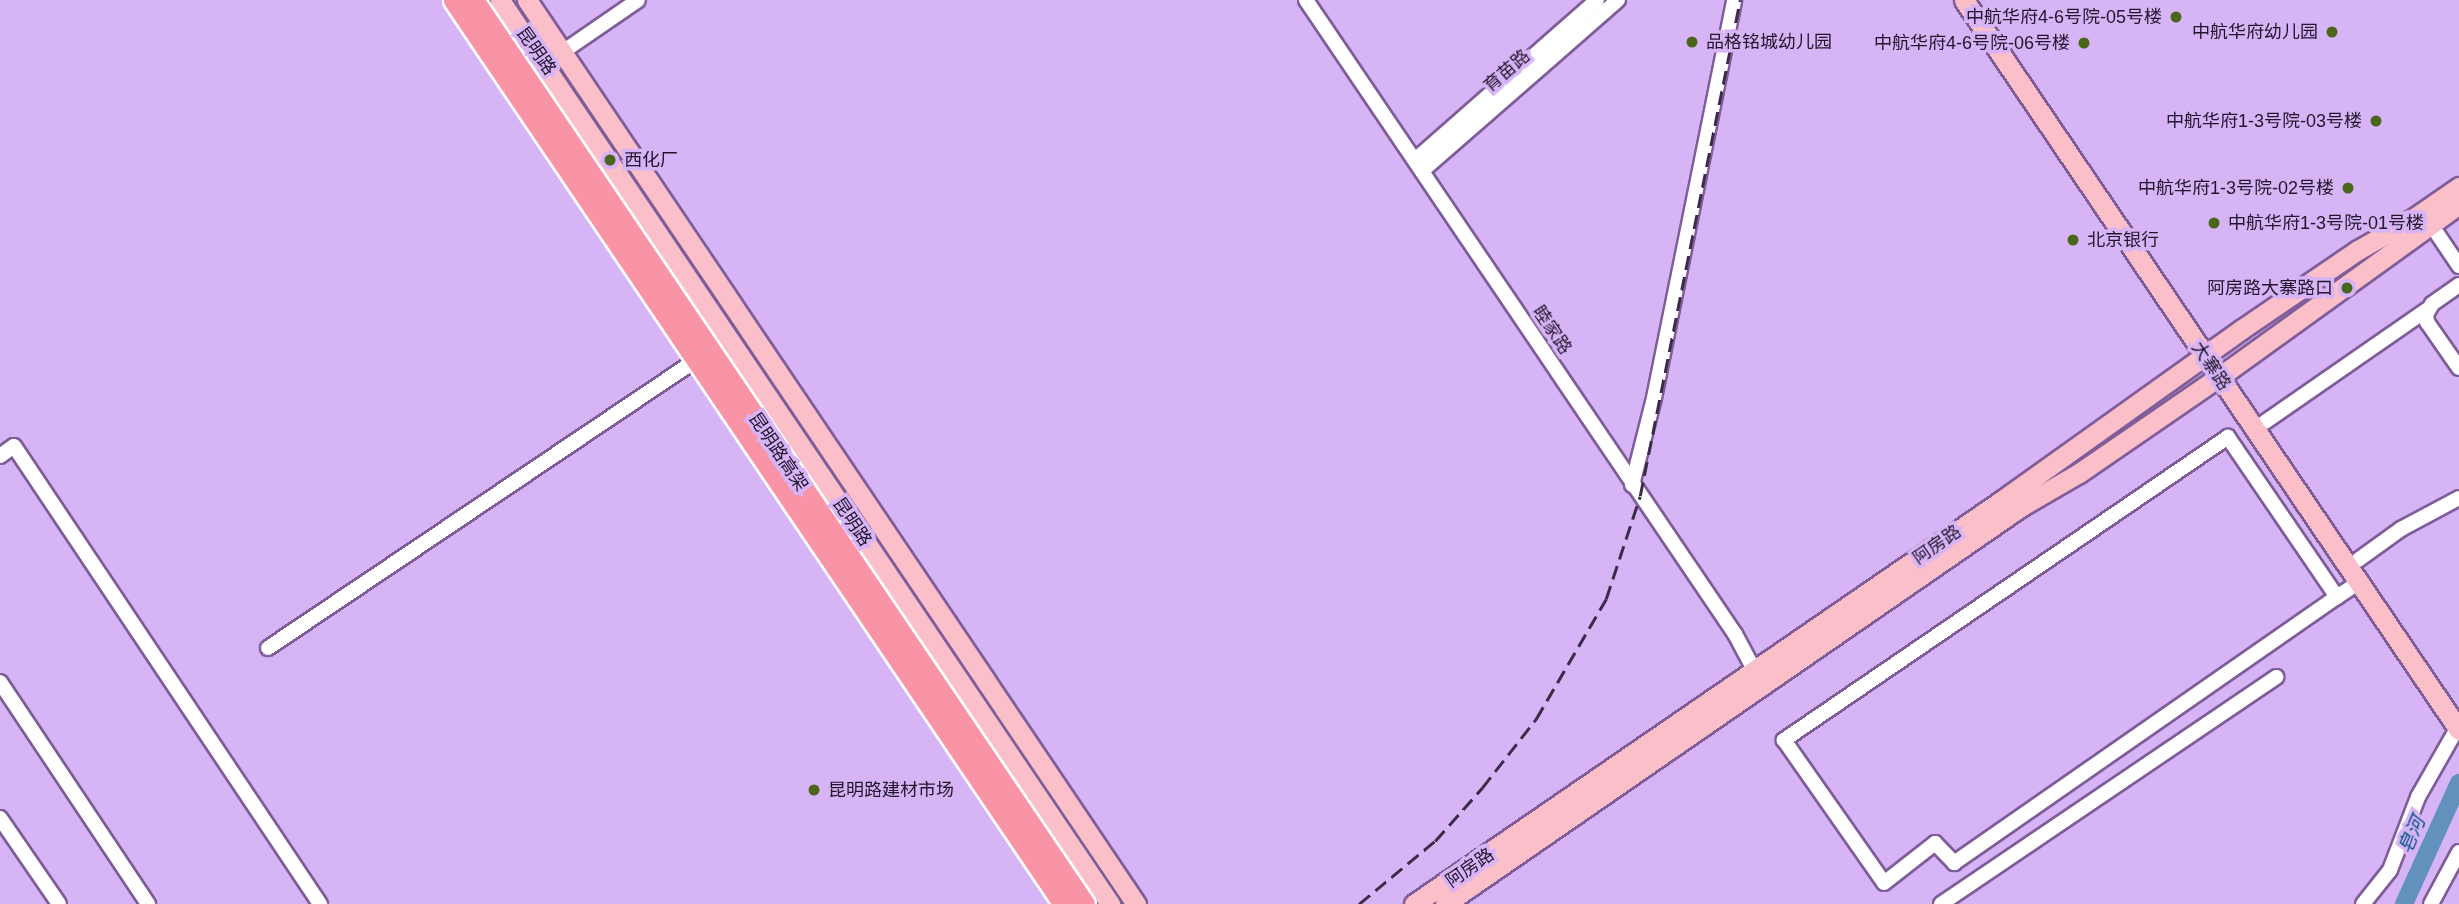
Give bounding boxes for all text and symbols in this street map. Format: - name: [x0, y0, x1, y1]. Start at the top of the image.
- place label: 中航华府4-6号院-05号楼: [1966, 6, 2162, 28]
- marker: 中航华府4-6号院-05号楼: [2168, 9, 2184, 25]
- place label: 中航华府幼儿园: [2192, 21, 2318, 43]
- street label: 昆明路: [512, 23, 560, 79]
- marker: 中航华府幼儿园: [2324, 24, 2340, 40]
- place label: 品格铭城幼儿园: [1706, 31, 1832, 53]
- place label: 中航华府4-6号院-06号楼: [1874, 32, 2070, 54]
- marker: 品格铭城幼儿园: [1684, 34, 1700, 50]
- marker: 中航华府4-6号院-06号楼: [2076, 35, 2092, 51]
- street label: 育苗路: [1480, 45, 1534, 97]
- place label: 中航华府1-3号院-03号楼: [2166, 110, 2362, 132]
- marker: 中航华府1-3号院-03号楼: [2368, 113, 2384, 129]
- place label: 西化厂: [624, 149, 678, 171]
- marker: 西化厂: [602, 152, 618, 168]
- place label: 中航华府1-3号院-02号楼: [2138, 177, 2334, 199]
- marker: 中航华府1-3号院-02号楼: [2340, 180, 2356, 196]
- place label: 中航华府1-3号院-01号楼: [2228, 212, 2424, 234]
- marker: 中航华府1-3号院-01号楼: [2206, 215, 2222, 231]
- place label: 北京银行: [2087, 229, 2159, 251]
- marker: 北京银行: [2065, 232, 2081, 248]
- place label: 阿房路大寨路口: [2207, 277, 2333, 299]
- marker: 阿房路大寨路口: [2339, 280, 2355, 296]
- street label: 睦家路: [1528, 302, 1576, 358]
- street label: 大寨路: [2187, 338, 2235, 394]
- street label: 昆明路高架: [744, 409, 812, 495]
- street label: 昆明路: [828, 494, 876, 550]
- street label: 阿房路: [1909, 521, 1965, 569]
- place label: 昆明路建材市场: [828, 779, 954, 801]
- marker: 昆明路建材市场: [806, 782, 822, 798]
- water label: 皂河: [2394, 813, 2430, 857]
- street label: 阿房路: [1442, 844, 1498, 892]

